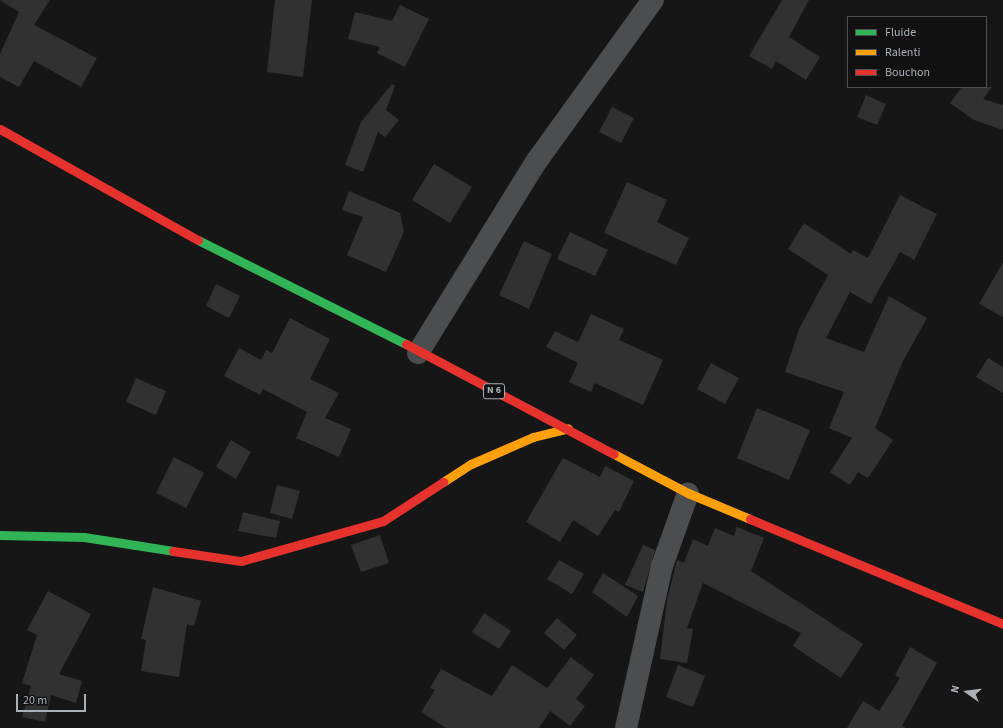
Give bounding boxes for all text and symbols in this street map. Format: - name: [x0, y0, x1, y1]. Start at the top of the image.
- legend: [847, 16, 987, 88]
- text: Fluide: [885, 24, 916, 41]
- text: Ralenti: [885, 44, 920, 61]
- text: Bouchon: [885, 64, 930, 81]
- road number: N 6: [483, 383, 505, 399]
- north arrow: [947, 672, 987, 712]
- text: N: [947, 684, 963, 694]
- scale bar: [18, 686, 88, 712]
- text: 20 m: [23, 692, 47, 709]

